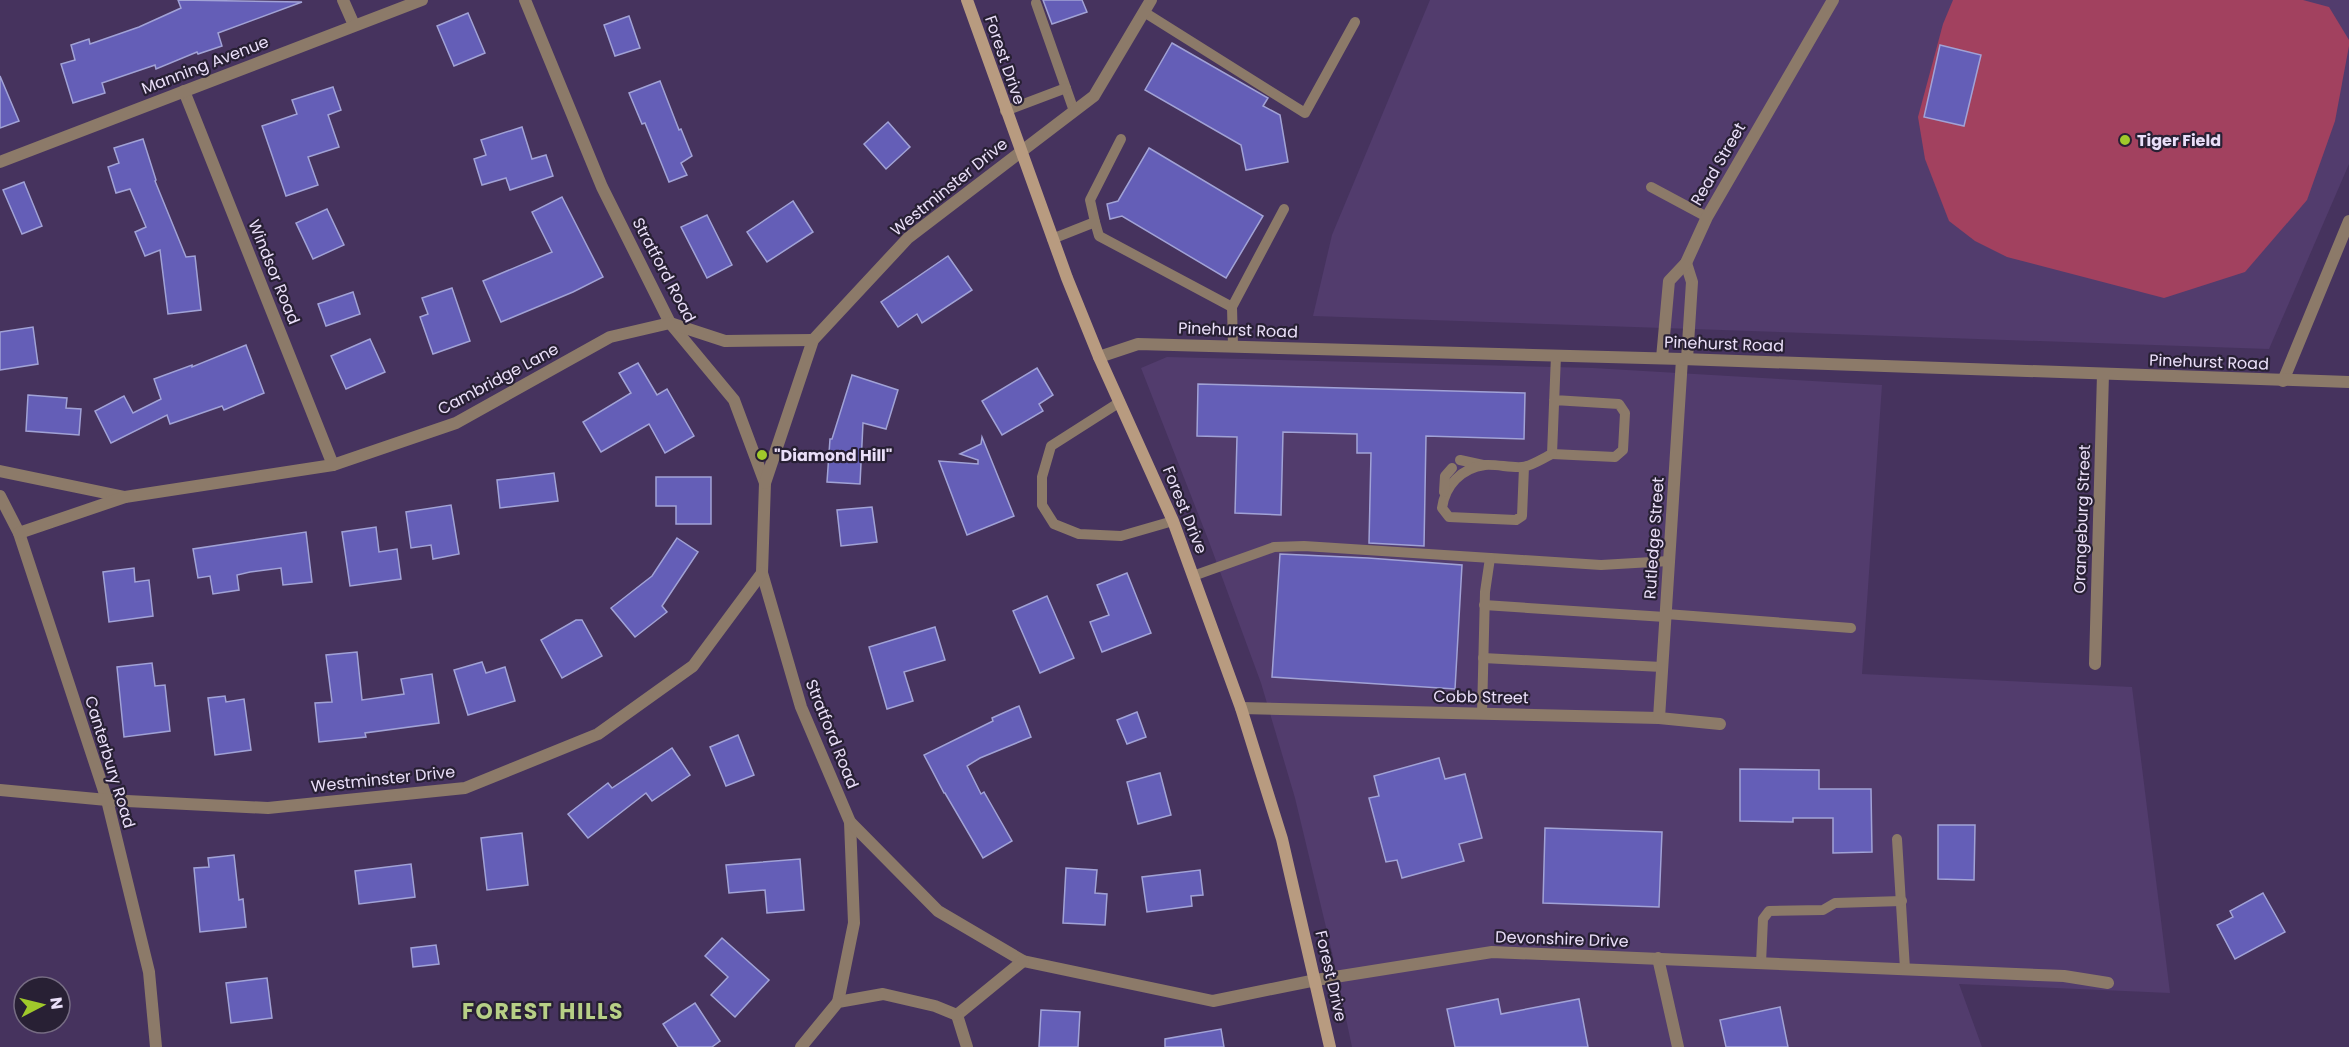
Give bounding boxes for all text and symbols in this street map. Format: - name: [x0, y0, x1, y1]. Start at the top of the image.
- street label: Forest Drive: [979, 12, 1031, 108]
- street label: Manning Avenue: [138, 30, 272, 100]
- street label: Read Street: [1685, 118, 1751, 210]
- place label: Tiger Field: [2137, 129, 2221, 152]
- street label: Westminster Drive: [885, 132, 1013, 242]
- marker: Tiger Field: [2118, 133, 2132, 147]
- street label: Stratford Road: [627, 213, 701, 327]
- street label: Windsor Road: [243, 216, 305, 328]
- street label: Pinehurst Road: [1178, 316, 1298, 344]
- street label: Pinehurst Road: [1664, 330, 1784, 358]
- street label: Cambridge Lane: [433, 337, 563, 421]
- street label: Pinehurst Road: [2149, 348, 2269, 376]
- place label: "Diamond Hill": [774, 444, 892, 467]
- street label: Orangeburg Street: [2068, 444, 2096, 594]
- marker: "Diamond Hill": [755, 448, 769, 462]
- street label: Forest Drive: [1157, 463, 1213, 557]
- street label: Rutledge Street: [1638, 476, 1670, 600]
- street label: Stratford Road: [800, 676, 864, 792]
- street label: Cobb Street: [1433, 685, 1529, 709]
- street label: Canterbury Road: [79, 693, 141, 831]
- street label: Westminster Drive: [310, 760, 456, 798]
- street label: Devonshire Drive: [1495, 925, 1629, 953]
- street label: Forest Drive: [1309, 928, 1353, 1024]
- north arrow: [12, 975, 72, 1035]
- text: N: [44, 996, 69, 1011]
- district label: FOREST HILLS: [462, 996, 624, 1027]

